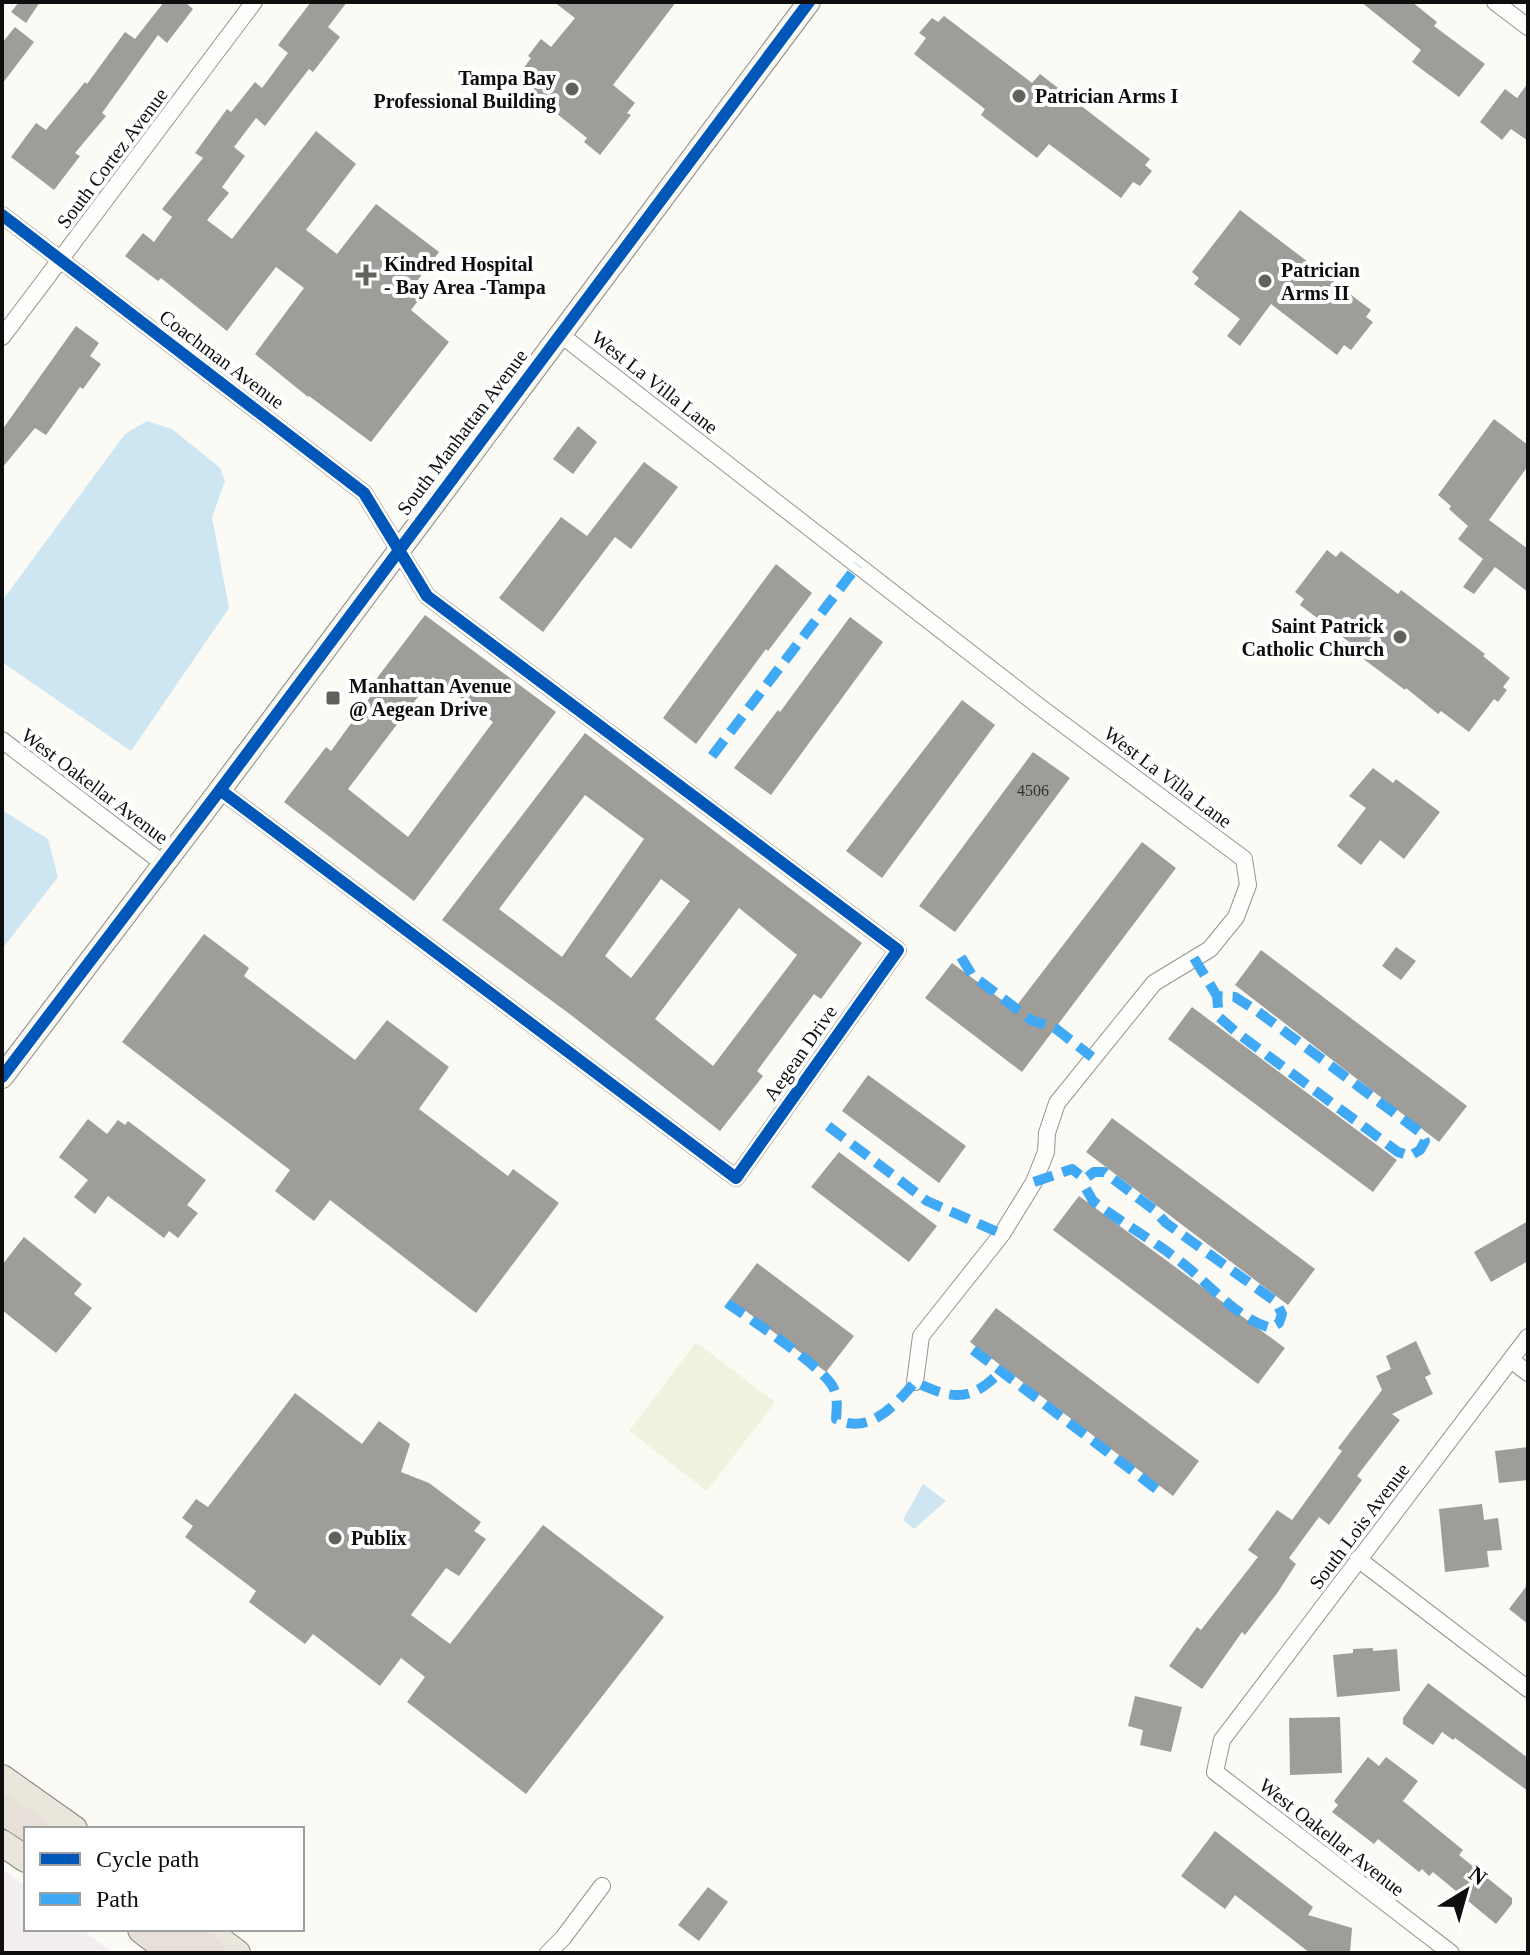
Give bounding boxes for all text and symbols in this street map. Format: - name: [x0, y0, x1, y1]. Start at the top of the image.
- place label: Tampa Bay Professional Building: [374, 67, 556, 113]
- marker: Tampa Bay Professional Building: [563, 80, 581, 98]
- street label: South Cortez Avenue: [52, 84, 172, 232]
- place label: Patrician Arms I: [1035, 85, 1179, 107]
- marker: Patrician Arms I: [1010, 87, 1028, 105]
- place label: Kindred Hospital - Bay Area -Tampa: [384, 253, 546, 299]
- place label: Patrician Arms II: [1281, 259, 1360, 304]
- marker: Kindred Hospital - Bay Area -Tampa: [355, 264, 377, 286]
- marker: Patrician Arms II: [1256, 272, 1274, 290]
- street label: Coachman Avenue: [155, 305, 289, 413]
- street label: West La Villa Lane: [588, 326, 723, 438]
- street label: South Manhattan Avenue: [392, 345, 532, 519]
- place label: Saint Patrick Catholic Church: [1242, 615, 1385, 660]
- marker: Saint Patrick Catholic Church: [1391, 628, 1409, 646]
- place label: Manhattan Avenue @ Aegean Drive: [349, 675, 512, 721]
- marker: Manhattan Avenue @ Aegean Drive: [324, 689, 342, 707]
- street label: West La Villa Lane: [1100, 722, 1236, 832]
- street label: West Oakellar Avenue: [17, 724, 173, 848]
- house number: 4506: [1017, 782, 1049, 799]
- street label: Aegean Drive: [759, 1001, 842, 1106]
- street label: South Lois Avenue: [1305, 1459, 1414, 1593]
- place label: Publix: [351, 1527, 407, 1549]
- marker: Publix: [326, 1529, 344, 1547]
- street label: West Oakellar Avenue: [1255, 1774, 1409, 1901]
- legend: [24, 1827, 304, 1931]
- text: Cycle path: [96, 1846, 199, 1872]
- north arrow: [1426, 1851, 1506, 1931]
- text: N: [1464, 1861, 1492, 1890]
- text: Path: [96, 1886, 139, 1912]

